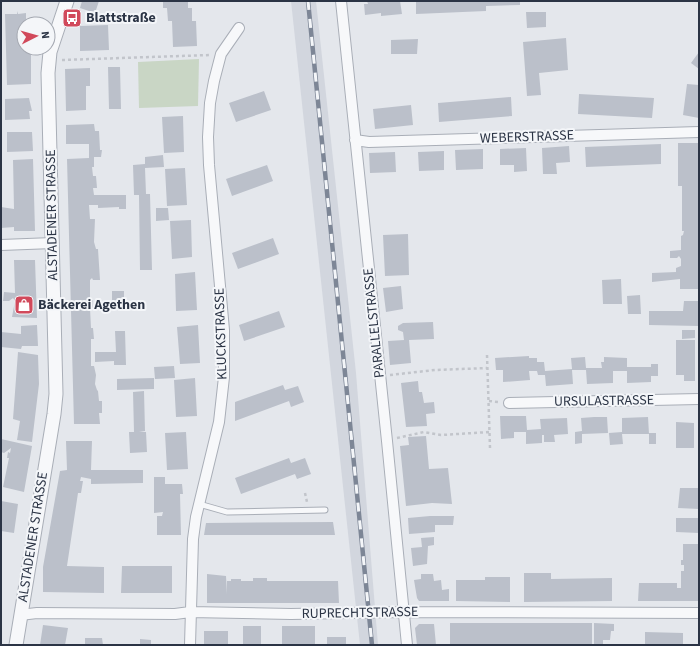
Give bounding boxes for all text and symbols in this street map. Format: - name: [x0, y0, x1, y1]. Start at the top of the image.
- bus stop icon: Blattstraße: [61, 7, 83, 29]
- place label: Blattstraße: [86, 8, 156, 28]
- north arrow: [16, 16, 56, 56]
- text: N: [38, 31, 53, 39]
- street label: WEBERSTRASSE: [480, 125, 574, 149]
- street label: ALSTADENER STRASSE: [41, 149, 63, 281]
- street label: PARALLELSTRASSE: [358, 267, 390, 379]
- street label: KLUCKSTRASSE: [209, 288, 233, 380]
- shop icon: Bäckerei Agethen: [13, 294, 35, 316]
- place label: Bäckerei Agethen: [38, 295, 145, 315]
- street label: URSULASTRASSE: [554, 390, 654, 412]
- street label: ALSTADENER STRASSE: [13, 471, 53, 603]
- street label: RUPRECHTSTRASSE: [301, 602, 419, 624]

